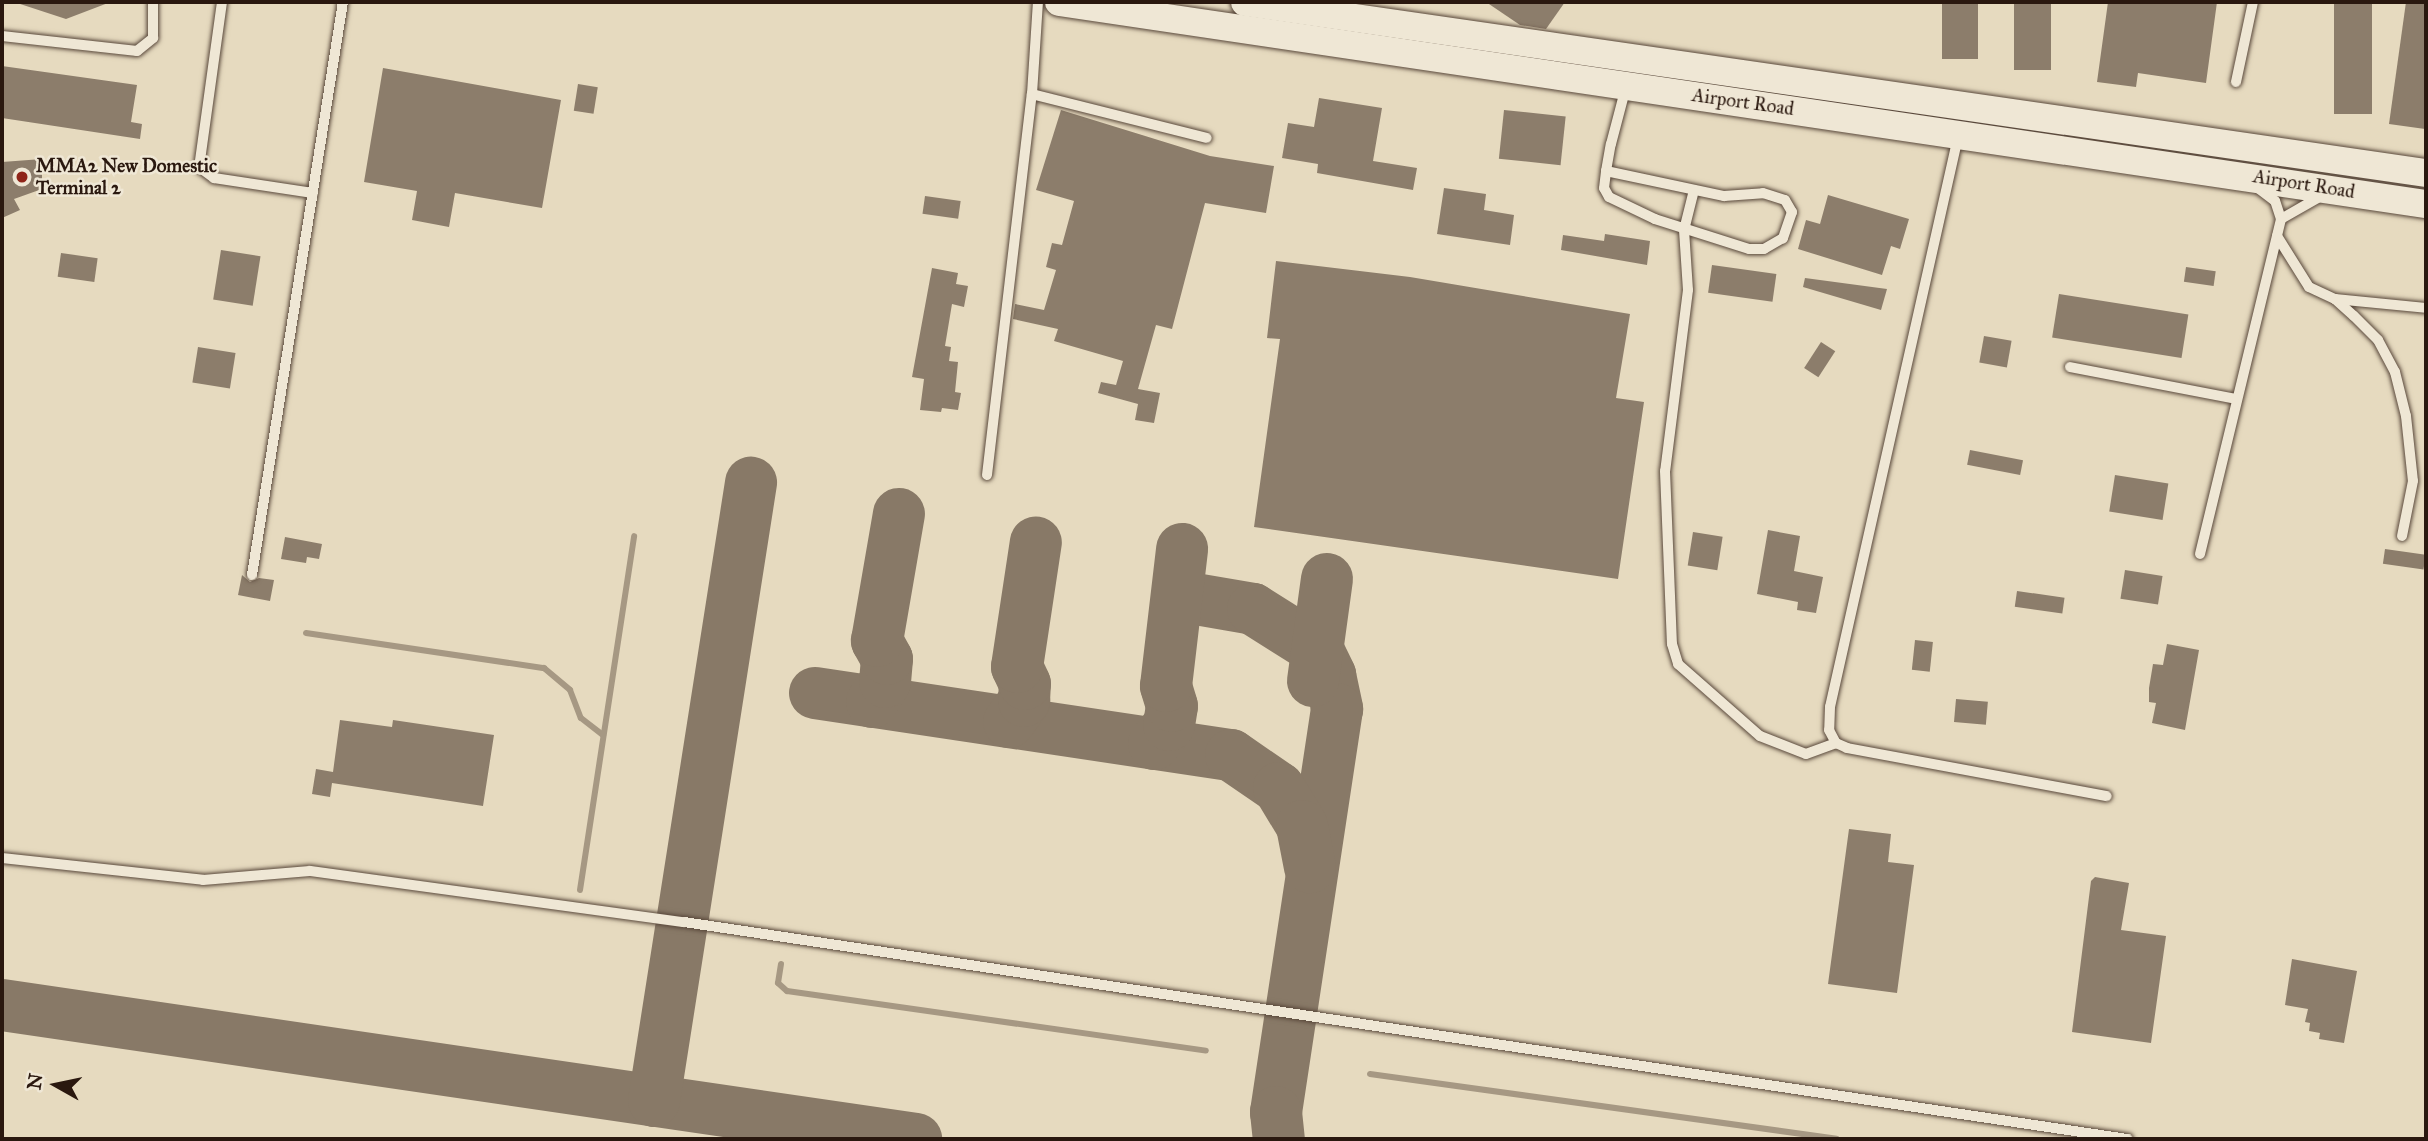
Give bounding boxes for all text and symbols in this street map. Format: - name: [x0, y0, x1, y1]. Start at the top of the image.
- street label: Airport Road: [1691, 84, 1795, 120]
- place label: MMA2 New Domestic Terminal 2: [36, 155, 217, 199]
- street label: Airport Road: [2251, 165, 2357, 203]
- marker: MMA2 New Domestic Terminal 2: [14, 169, 30, 185]
- north arrow: [21, 1050, 91, 1120]
- text: N: [22, 1072, 47, 1091]

